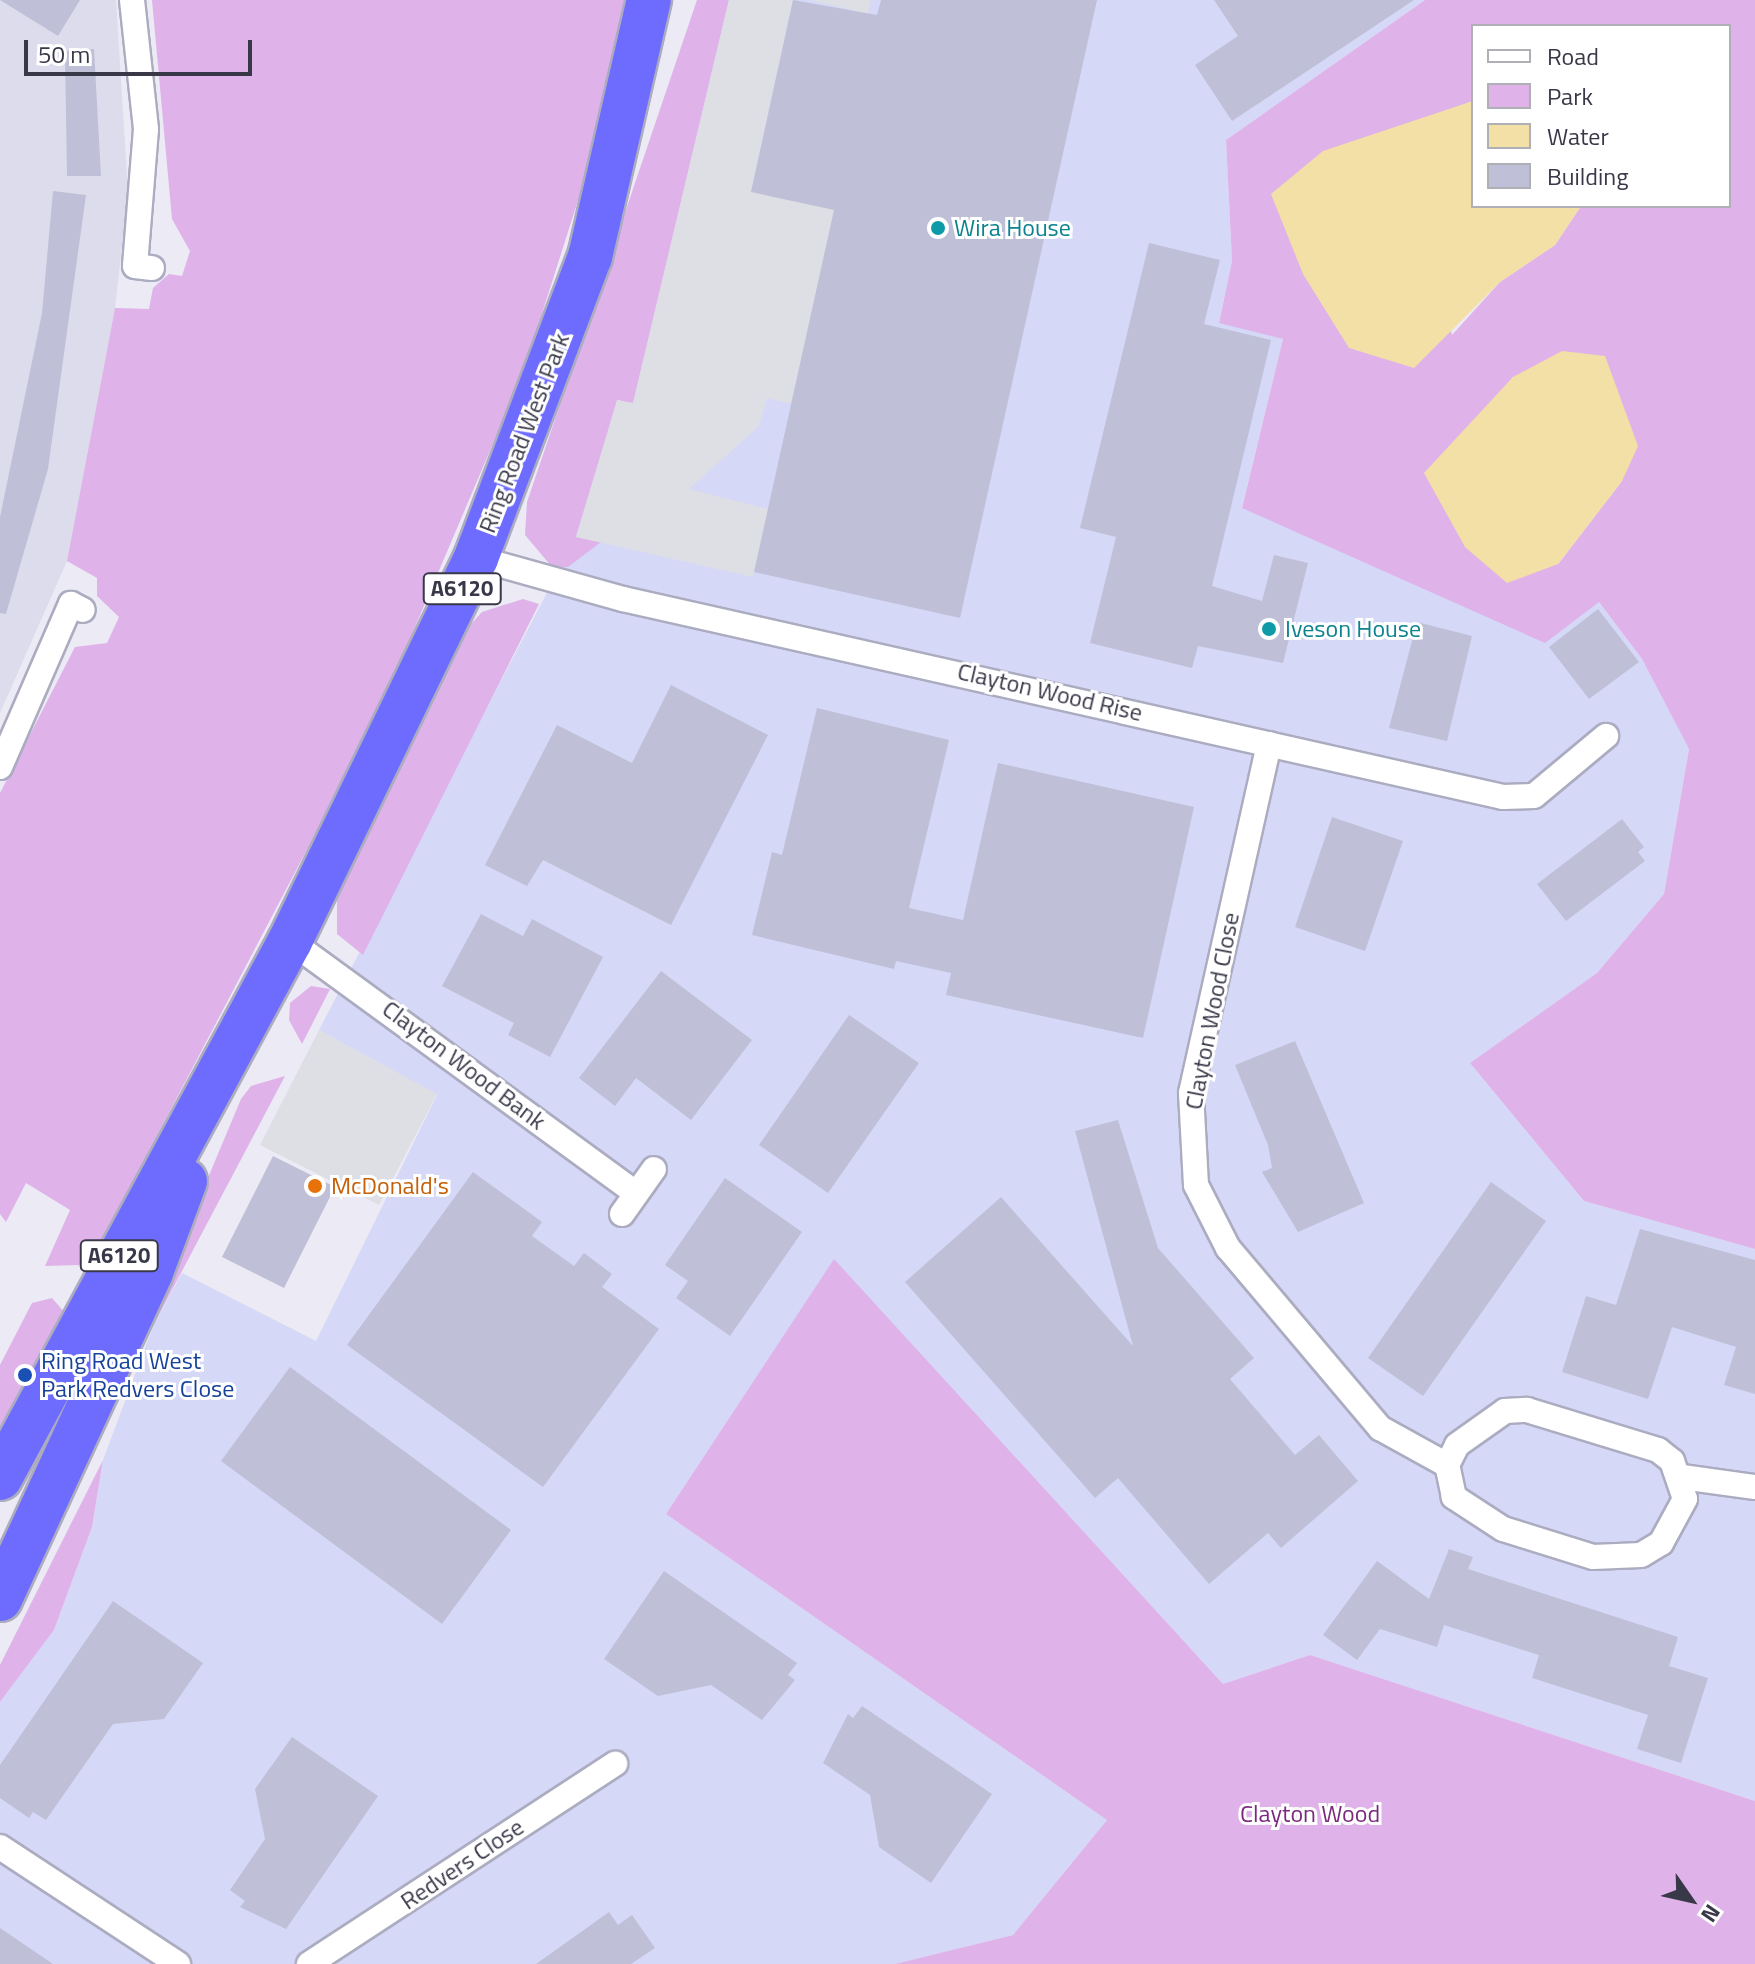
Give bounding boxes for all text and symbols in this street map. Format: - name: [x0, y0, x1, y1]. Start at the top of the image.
- scale bar: [28, 24, 256, 74]
- legend: [1471, 24, 1731, 208]
- text: 50 m: [38, 36, 90, 72]
- text: Road: [1547, 38, 1599, 74]
- text: Park: [1547, 78, 1593, 114]
- text: Water: [1547, 118, 1609, 154]
- text: Building: [1547, 158, 1629, 194]
- place label: Wira House: [954, 214, 1071, 242]
- marker: Wira House: [929, 219, 947, 237]
- street label: Ring Road West Park: [473, 329, 575, 537]
- road number: A6120: [422, 571, 502, 607]
- place label: Iveson House: [1285, 615, 1421, 643]
- marker: Iveson House: [1260, 620, 1278, 638]
- street label: Clayton Wood Rise: [955, 657, 1145, 727]
- street label: Clayton Wood Close: [1179, 910, 1245, 1112]
- street label: Clayton Wood Bank: [377, 994, 551, 1136]
- place label: McDonald's: [331, 1172, 449, 1200]
- marker: McDonald's: [306, 1177, 324, 1195]
- road number: A6120: [79, 1238, 159, 1274]
- place label: Ring Road West Park Redvers Close: [41, 1347, 234, 1403]
- marker: Ring Road West Park Redvers Close: [16, 1366, 34, 1384]
- park label: Clayton Wood: [1240, 1800, 1380, 1828]
- street label: Redvers Close: [395, 1812, 529, 1916]
- north arrow: [1651, 1860, 1731, 1940]
- text: N: [1693, 1898, 1729, 1929]

